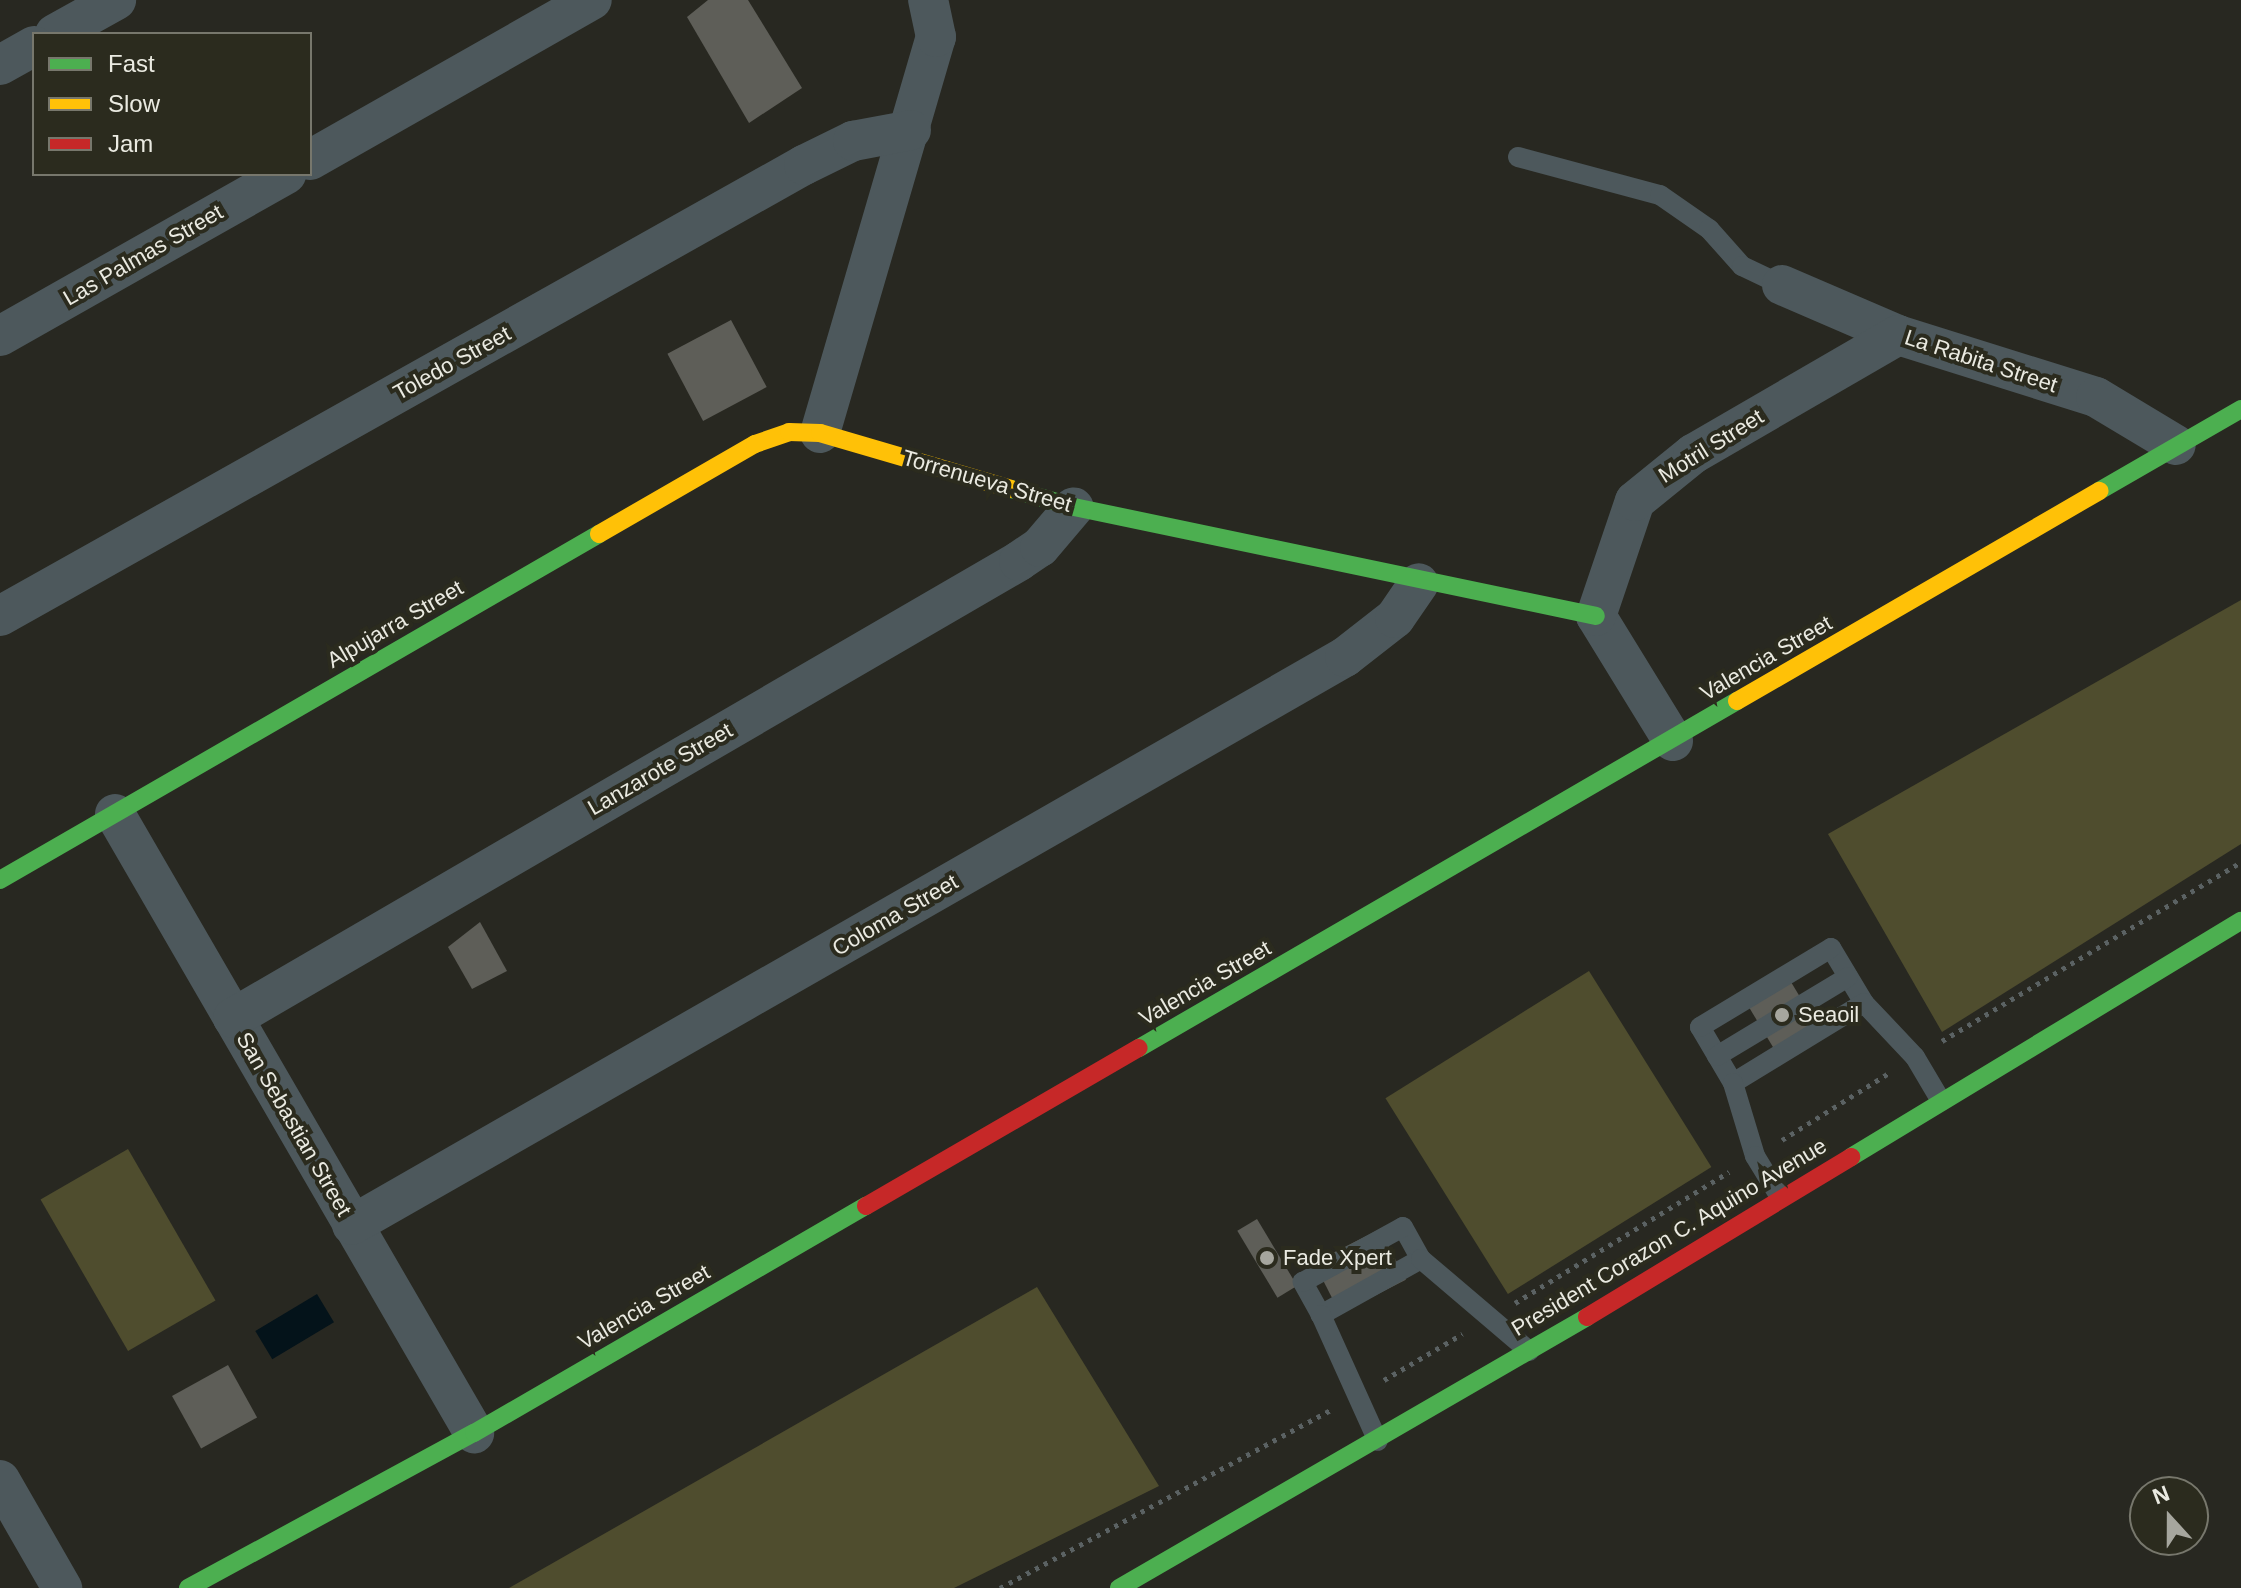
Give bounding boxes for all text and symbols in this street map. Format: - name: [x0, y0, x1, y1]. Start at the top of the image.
- legend: [32, 32, 312, 176]
- text: Fast: [108, 50, 155, 77]
- text: Slow: [108, 90, 160, 117]
- text: Jam: [108, 130, 153, 157]
- street label: Las Palmas Street: [59, 199, 227, 311]
- street label: Toledo Street: [389, 320, 515, 406]
- street label: La Rabita Street: [1901, 324, 2061, 398]
- street label: Motril Street: [1654, 403, 1768, 489]
- street label: Torrenueva Street: [899, 444, 1075, 518]
- street label: Alpujarra Street: [322, 574, 468, 674]
- street label: Valencia Street: [1696, 610, 1836, 706]
- street label: Lanzarote Street: [583, 717, 737, 821]
- street label: Coloma Street: [828, 868, 962, 962]
- street label: Valencia Street: [1135, 935, 1275, 1031]
- place label: Seaoil: [1798, 1002, 1859, 1028]
- marker: Seaoil: [1773, 1006, 1791, 1024]
- street label: San Sebastian Street: [231, 1027, 357, 1221]
- street label: President Corazon C. Aquino Avenue: [1506, 1132, 1832, 1342]
- place label: Fade Xpert: [1283, 1245, 1392, 1271]
- marker: Fade Xpert: [1258, 1249, 1276, 1267]
- street label: Valencia Street: [574, 1259, 714, 1355]
- north arrow: [2129, 1476, 2209, 1556]
- text: N: [2149, 1480, 2173, 1510]

